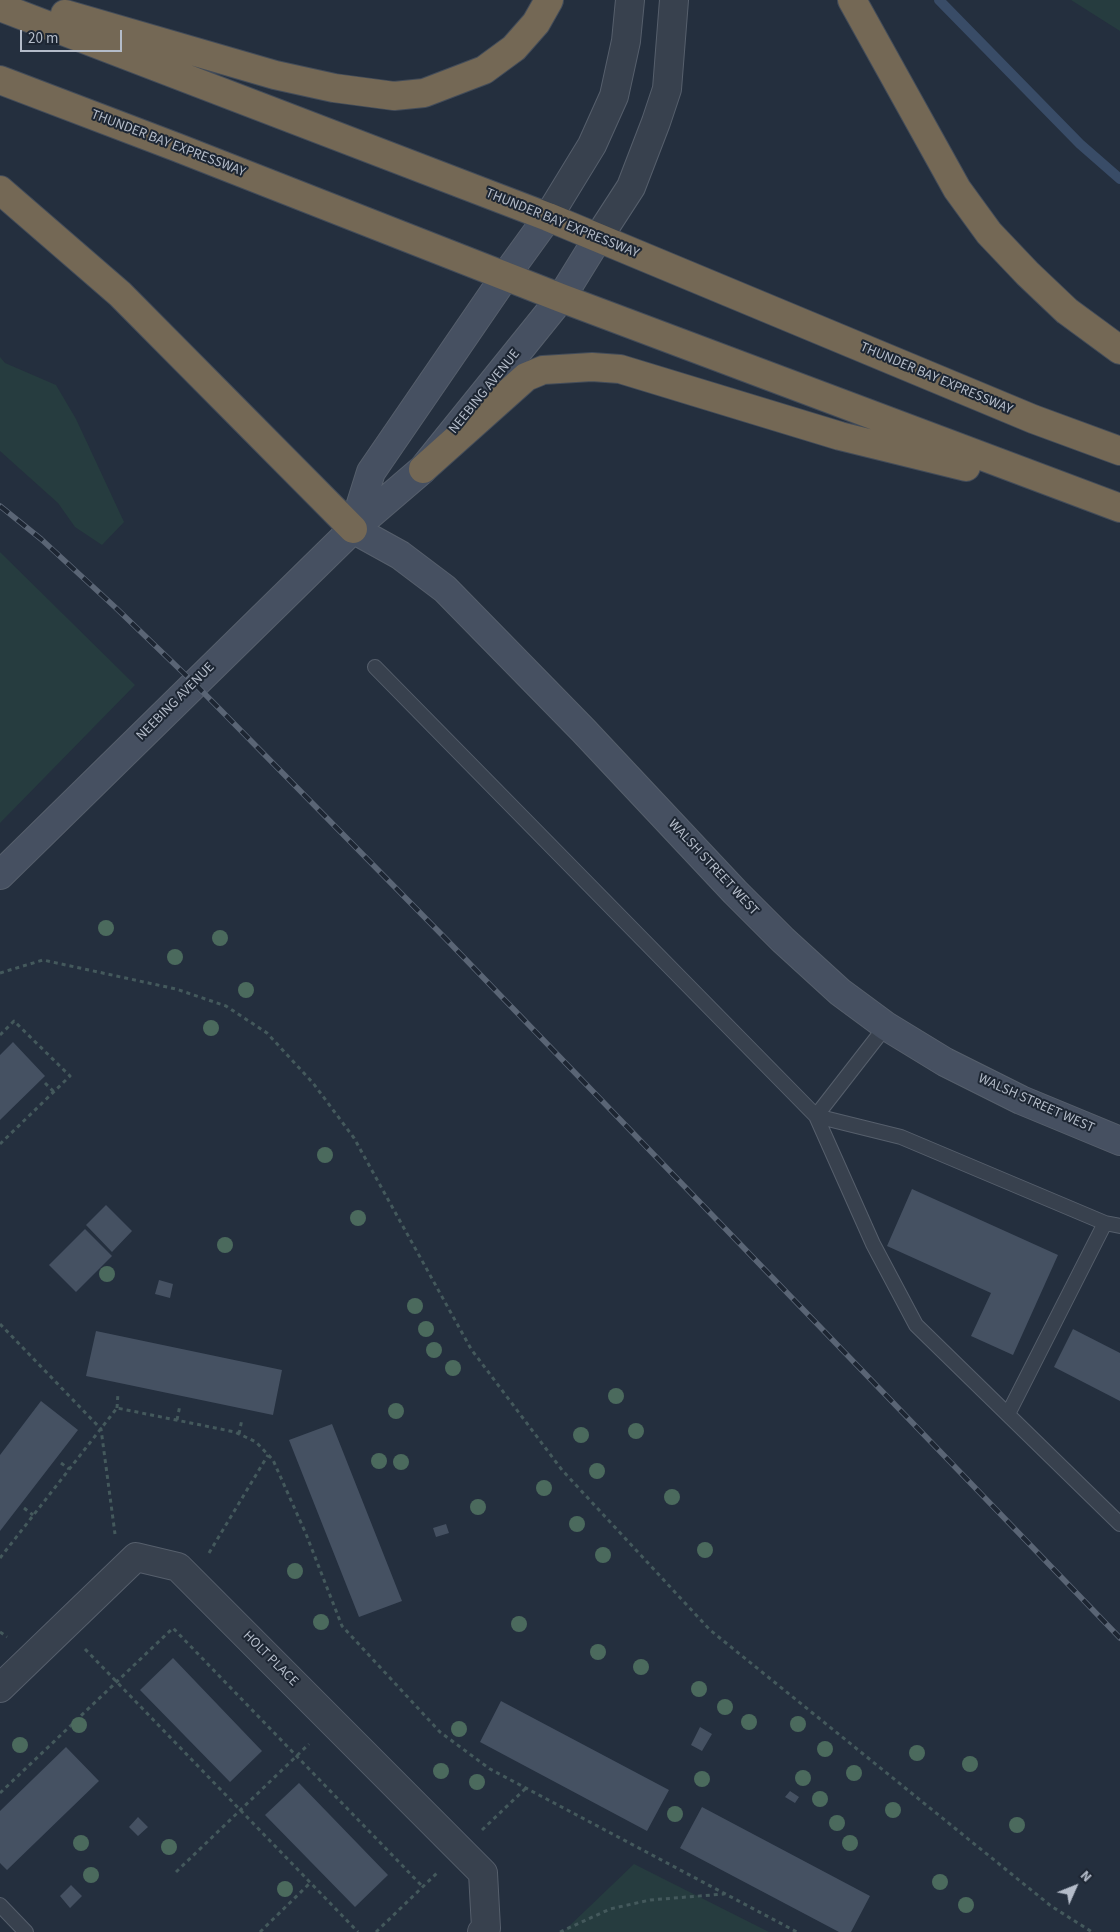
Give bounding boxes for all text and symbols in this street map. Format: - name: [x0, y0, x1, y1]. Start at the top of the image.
- scale bar: [22, 20, 125, 52]
- text: 20 m: [28, 28, 58, 49]
- street label: THUNDER BAY EXPRESSWAY: [88, 107, 248, 181]
- street label: THUNDER BAY EXPRESSWAY: [483, 185, 641, 263]
- street label: THUNDER BAY EXPRESSWAY: [857, 339, 1015, 419]
- street label: NEEBING AVENUE: [446, 346, 524, 438]
- street label: NEEBING AVENUE: [133, 659, 219, 745]
- street label: WALSH STREET WEST: [664, 816, 762, 920]
- street label: WALSH STREET WEST: [975, 1071, 1097, 1137]
- street label: HOLT PLACE: [239, 1628, 301, 1690]
- north arrow: [1050, 1862, 1100, 1912]
- text: N: [1075, 1866, 1096, 1887]

